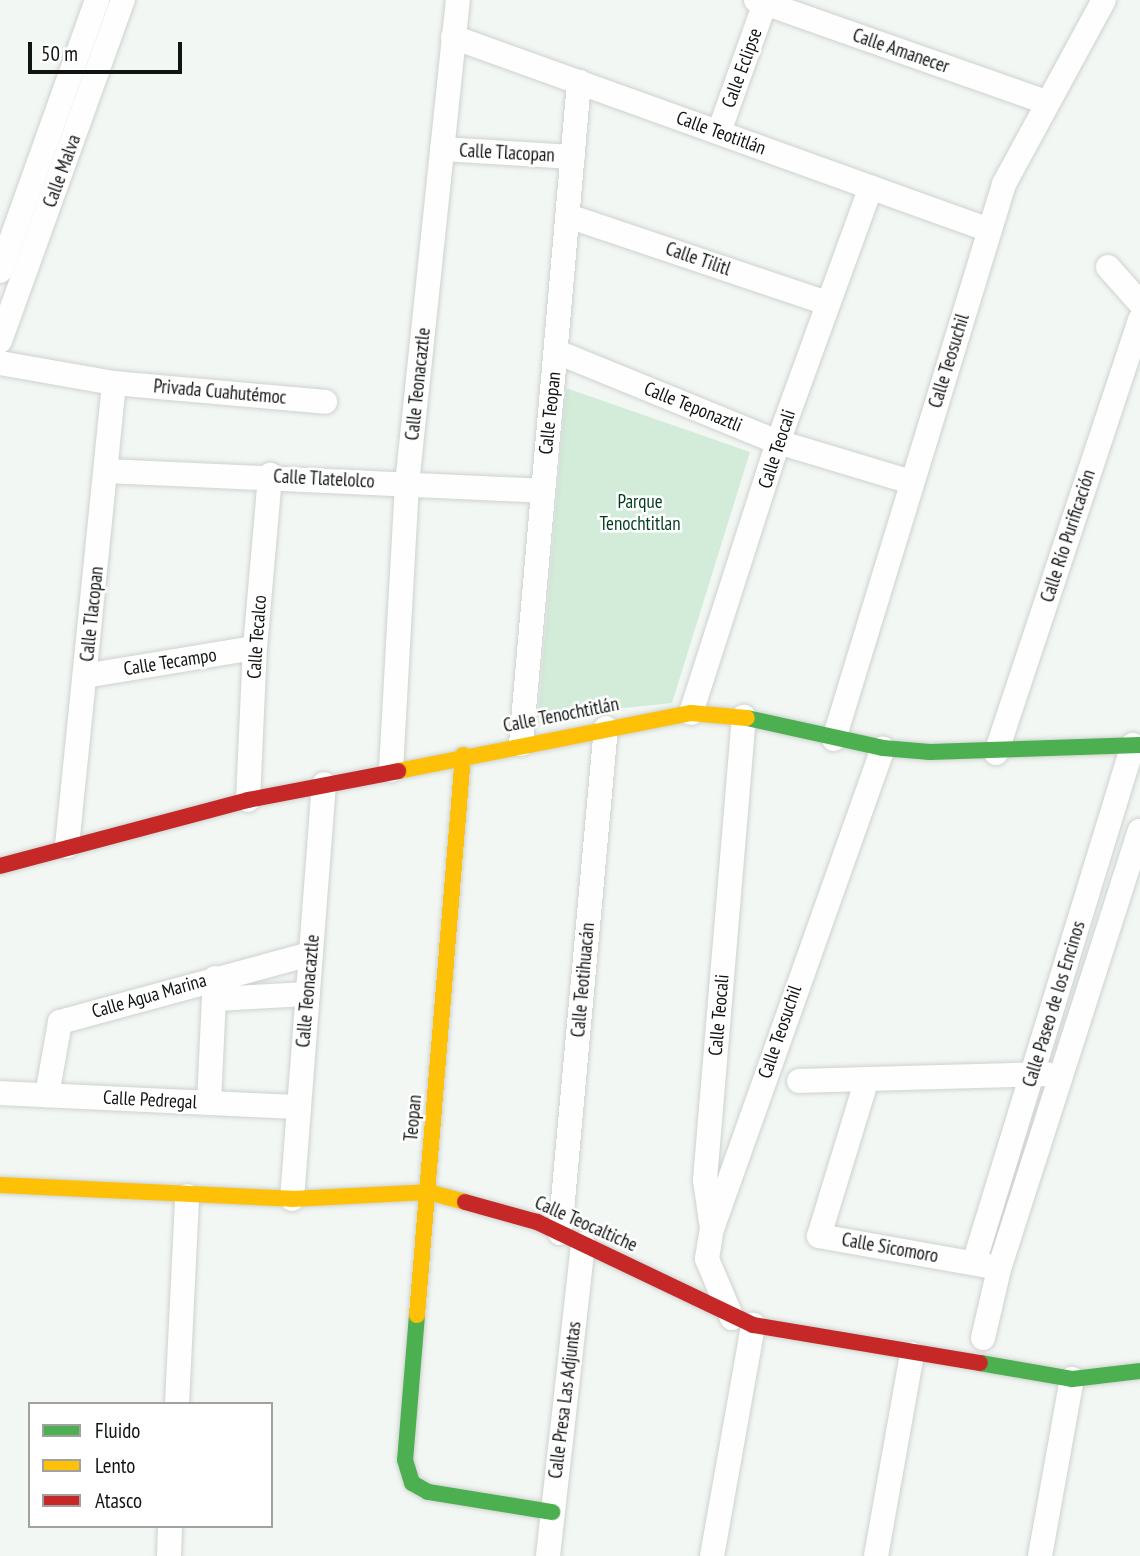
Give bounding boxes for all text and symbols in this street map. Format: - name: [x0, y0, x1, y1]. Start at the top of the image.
- street label: Calle Amanecer: [849, 24, 953, 78]
- street label: Calle Eclipse: [717, 25, 767, 111]
- scale bar: [32, 28, 186, 72]
- text: 50 m: [41, 40, 78, 67]
- street label: Calle Teotitlán: [673, 106, 769, 160]
- street label: Calle Malva: [38, 131, 86, 211]
- street label: Calle Tlacopan: [458, 139, 556, 167]
- street label: Calle Tilitl: [662, 237, 734, 281]
- street label: Calle Teosuchil: [924, 311, 974, 411]
- street label: Calle Teonacaztle: [401, 326, 435, 442]
- street label: Calle Teopan: [534, 370, 566, 456]
- street label: Privada Cuahutémoc: [153, 375, 287, 409]
- street label: Calle Teponaztli: [640, 377, 746, 437]
- street label: Calle Teocali: [753, 406, 801, 492]
- street label: Calle Tlatelolco: [273, 465, 375, 493]
- street label: Calle Río Purificación: [1036, 467, 1100, 605]
- park label: Parque Tenochtitlan: [600, 491, 680, 535]
- street label: Calle Tlacopan: [76, 565, 108, 663]
- street label: Calle Tecalco: [243, 594, 271, 680]
- street label: Calle Tecampo: [122, 643, 218, 681]
- street label: Calle Tenochtitlán: [501, 693, 621, 737]
- street label: Calle Paseo de los Encinos: [1018, 918, 1090, 1090]
- street label: Calle Teotihuacán: [567, 921, 599, 1039]
- street label: Calle Teonacaztle: [292, 933, 324, 1049]
- street label: Calle Agua Marina: [89, 969, 209, 1023]
- street label: Calle Teocali: [704, 973, 734, 1057]
- street label: Calle Teosuchil: [753, 982, 807, 1082]
- street label: Calle Pedregal: [102, 1086, 198, 1114]
- street label: Teopan: [400, 1094, 426, 1142]
- street label: Calle Teocaltiche: [531, 1191, 641, 1257]
- street label: Calle Sicomoro: [840, 1228, 940, 1268]
- street label: Calle Presa Las Adjuntas: [544, 1320, 586, 1480]
- legend: [28, 1402, 273, 1528]
- text: Fluido: [95, 1417, 140, 1444]
- text: Lento: [95, 1452, 135, 1479]
- text: Atasco: [95, 1487, 142, 1514]

